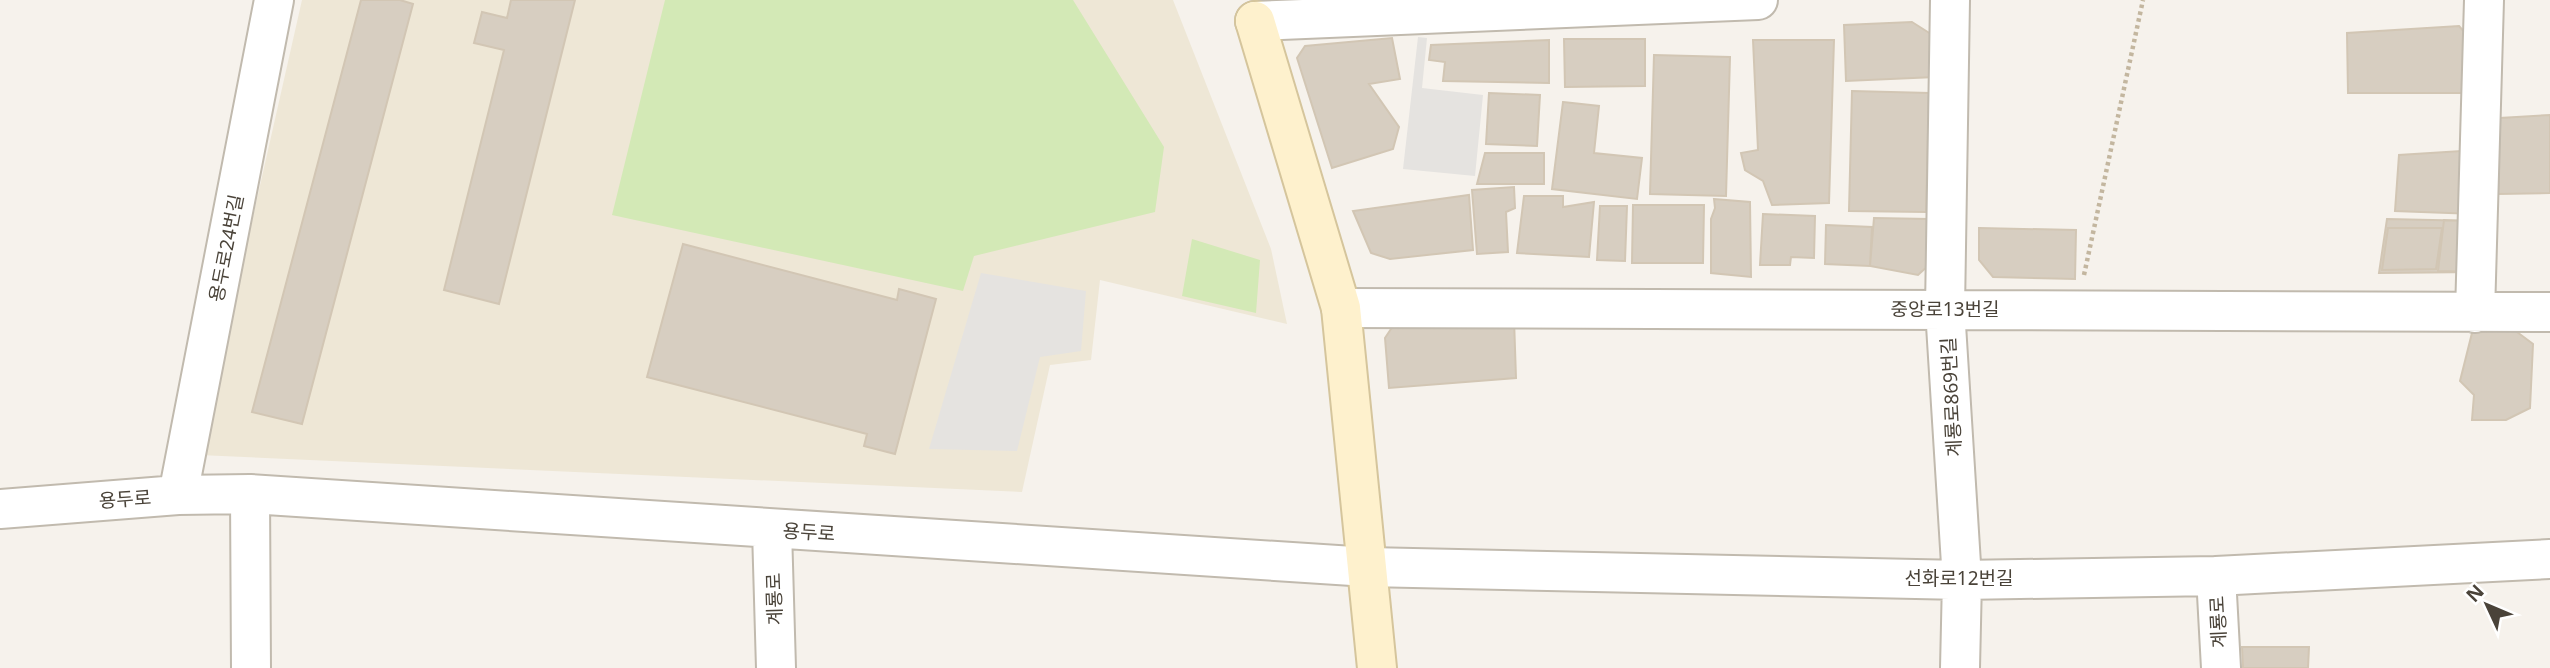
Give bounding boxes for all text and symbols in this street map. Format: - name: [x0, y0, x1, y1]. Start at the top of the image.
- street label: 용두로24번길: [203, 192, 249, 304]
- street label: 중앙로13번길: [1890, 296, 2000, 322]
- street label: 계룡로869번길: [1935, 336, 1967, 458]
- street label: 용두로: [98, 484, 152, 514]
- street label: 용두로: [782, 517, 836, 547]
- street label: 선화로12번길: [1904, 565, 2014, 591]
- north arrow: [2452, 570, 2522, 640]
- street label: 계룡로: [760, 572, 788, 626]
- text: N: [2460, 579, 2489, 608]
- street label: 계룡로: [2204, 595, 2232, 649]

